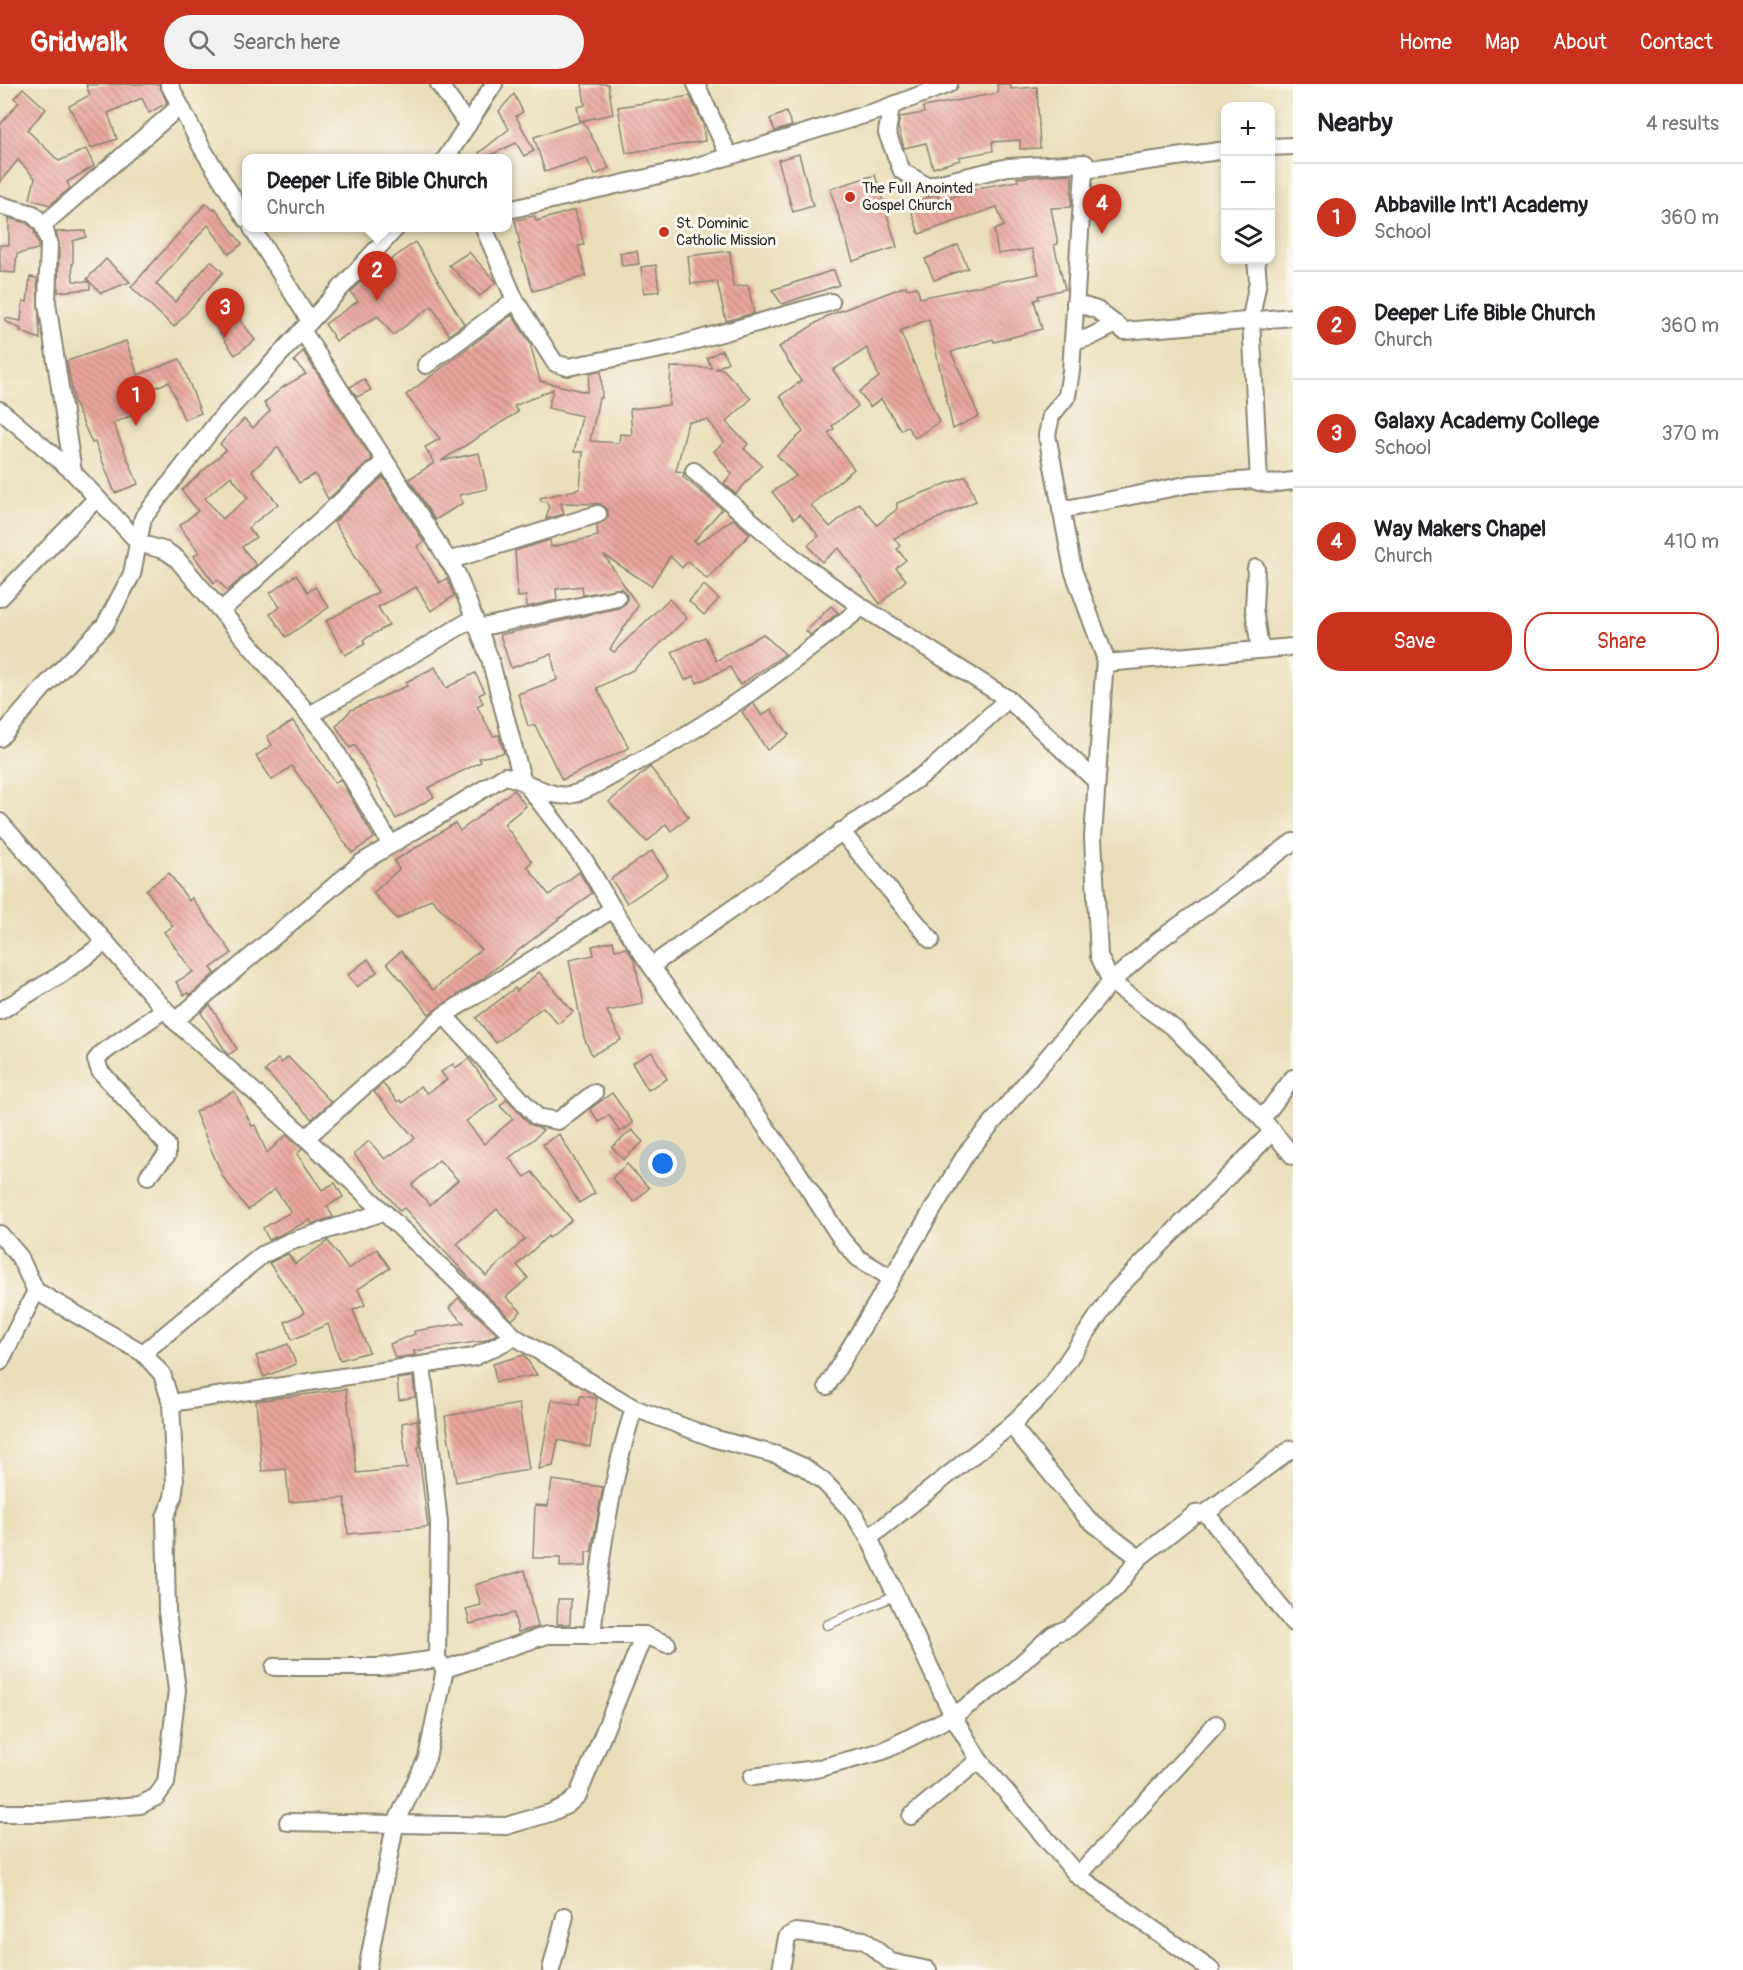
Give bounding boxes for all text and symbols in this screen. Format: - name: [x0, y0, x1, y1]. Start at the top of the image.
- search box: [164, 15, 584, 69]
- text: Gridwalk: [30, 25, 128, 60]
- icon: search: [185, 26, 218, 59]
- text: Search here: [233, 28, 340, 56]
- text: Home: [1399, 29, 1452, 56]
- text: Map: [1485, 29, 1520, 56]
- text: About: [1553, 29, 1607, 56]
- text: Contact: [1640, 29, 1713, 56]
- map controls: [1221, 102, 1275, 264]
- button: +: [1221, 102, 1275, 156]
- text: Nearby: [1317, 107, 1393, 139]
- text: 4 results: [1646, 111, 1719, 136]
- popup: [242, 154, 512, 232]
- button: −: [1221, 156, 1275, 210]
- text: Deeper Life Bible Church: [266, 167, 488, 195]
- place label: The Full Anointed Gospel Church: [862, 179, 973, 215]
- pin: 4: [1082, 184, 1122, 234]
- marker: The Full Anointed Gospel Church: [843, 190, 857, 204]
- text: Abbaville Int'l Academy: [1374, 191, 1588, 219]
- text: Church: [266, 195, 325, 220]
- text: 1: [1333, 205, 1340, 230]
- text: 360 m: [1660, 205, 1719, 230]
- button: layers: [1221, 210, 1275, 264]
- place label: St. Dominic Catholic Mission: [676, 214, 776, 250]
- text: School: [1374, 219, 1431, 244]
- marker: St. Dominic Catholic Mission: [657, 225, 671, 239]
- pin: 2: [358, 252, 397, 301]
- pin: 3: [206, 288, 244, 338]
- text: Deeper Life Bible Church: [1374, 299, 1595, 327]
- text: 2: [1331, 313, 1342, 338]
- text: 360 m: [1660, 313, 1719, 338]
- text: Church: [1374, 327, 1432, 352]
- pin: 1: [116, 376, 156, 426]
- text: Galaxy Academy College: [1374, 407, 1599, 435]
- text: 3: [1331, 421, 1342, 446]
- text: 370 m: [1662, 421, 1719, 446]
- text: School: [1374, 435, 1431, 460]
- text: Way Makers Chapel: [1374, 515, 1546, 543]
- text: 4: [1331, 529, 1342, 554]
- text: 410 m: [1664, 529, 1719, 554]
- text: Church: [1374, 543, 1432, 568]
- button: Save: [1317, 612, 1512, 671]
- button: Share: [1524, 612, 1719, 671]
- your location: [648, 1149, 677, 1178]

